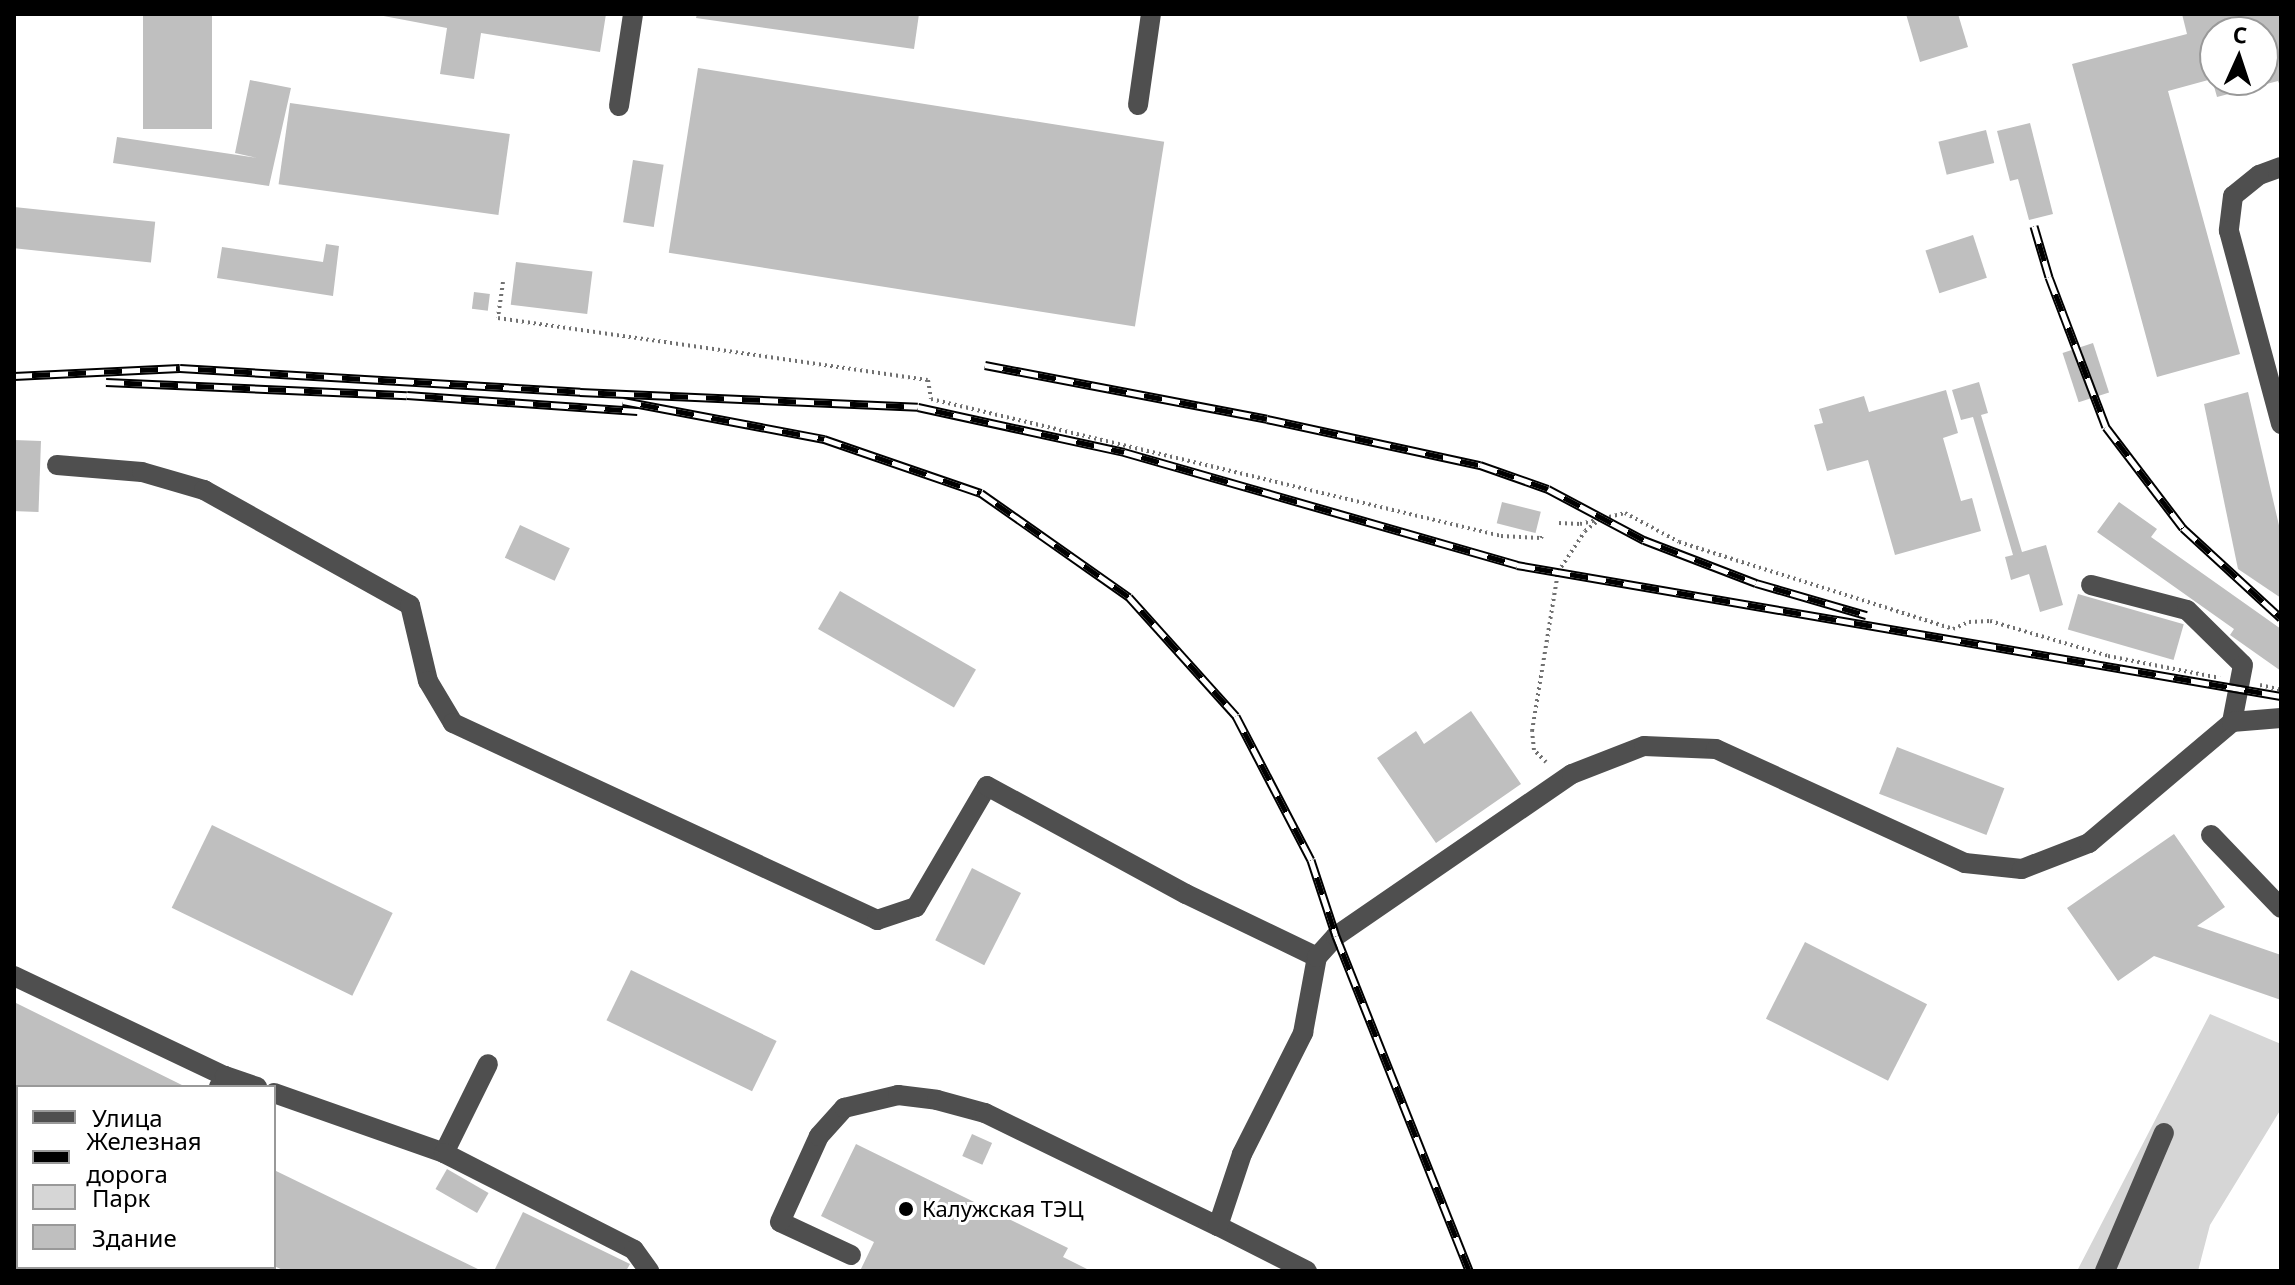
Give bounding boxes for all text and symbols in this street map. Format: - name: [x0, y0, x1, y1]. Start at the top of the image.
- north arrow: [2199, 16, 2279, 96]
- text: С: [2232, 19, 2248, 49]
- legend: [16, 1085, 276, 1269]
- text: Улица: [92, 1101, 163, 1134]
- text: Железная дорога: [86, 1124, 202, 1190]
- text: Парк: [92, 1181, 150, 1214]
- place label: Калужская ТЭЦ: [922, 1196, 1084, 1222]
- marker: Калужская ТЭЦ: [897, 1200, 915, 1218]
- text: Здание: [92, 1221, 177, 1254]

